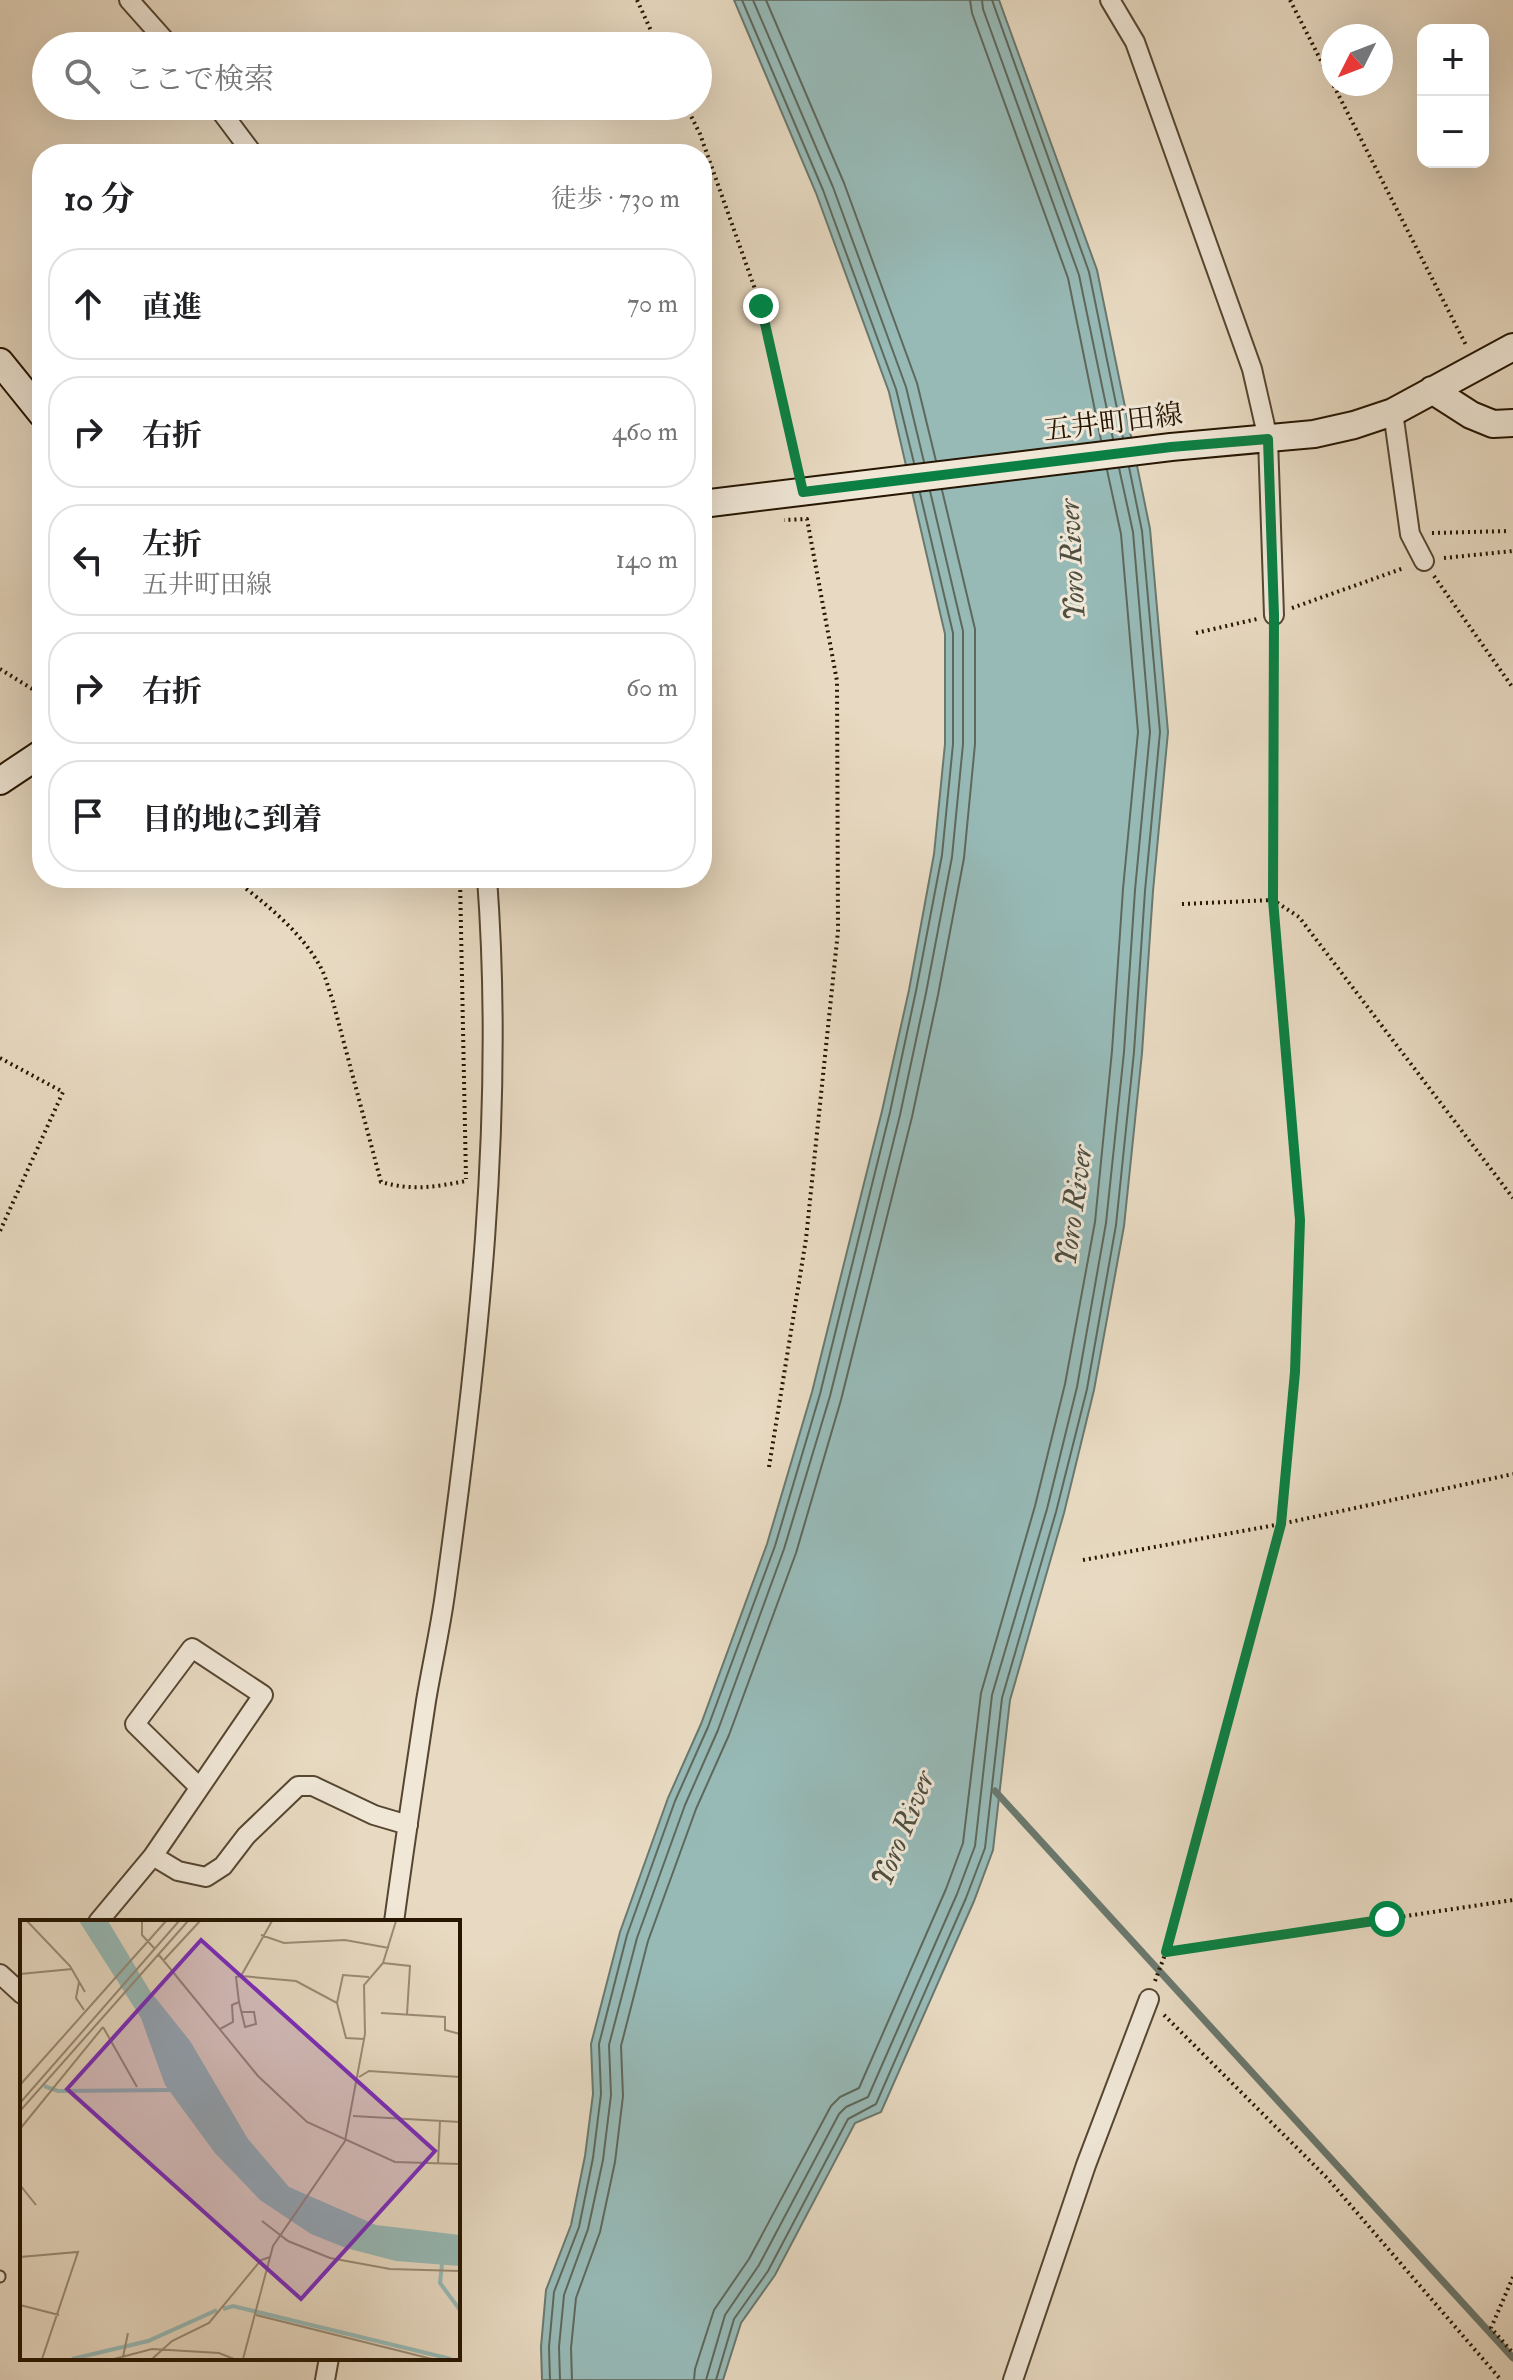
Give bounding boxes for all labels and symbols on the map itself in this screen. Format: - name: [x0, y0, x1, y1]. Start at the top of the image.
- north arrow: [1321, 24, 1393, 96]
- route end: [743, 288, 779, 324]
- street label: 五井町田線: [1041, 397, 1185, 449]
- water label: Yoro River: [1050, 496, 1094, 622]
- water label: Yoro River: [1047, 1141, 1101, 1269]
- water label: Yoro River: [863, 1764, 944, 1893]
- route start: [1369, 1901, 1405, 1937]
- inset map: [20, 1920, 460, 2360]

